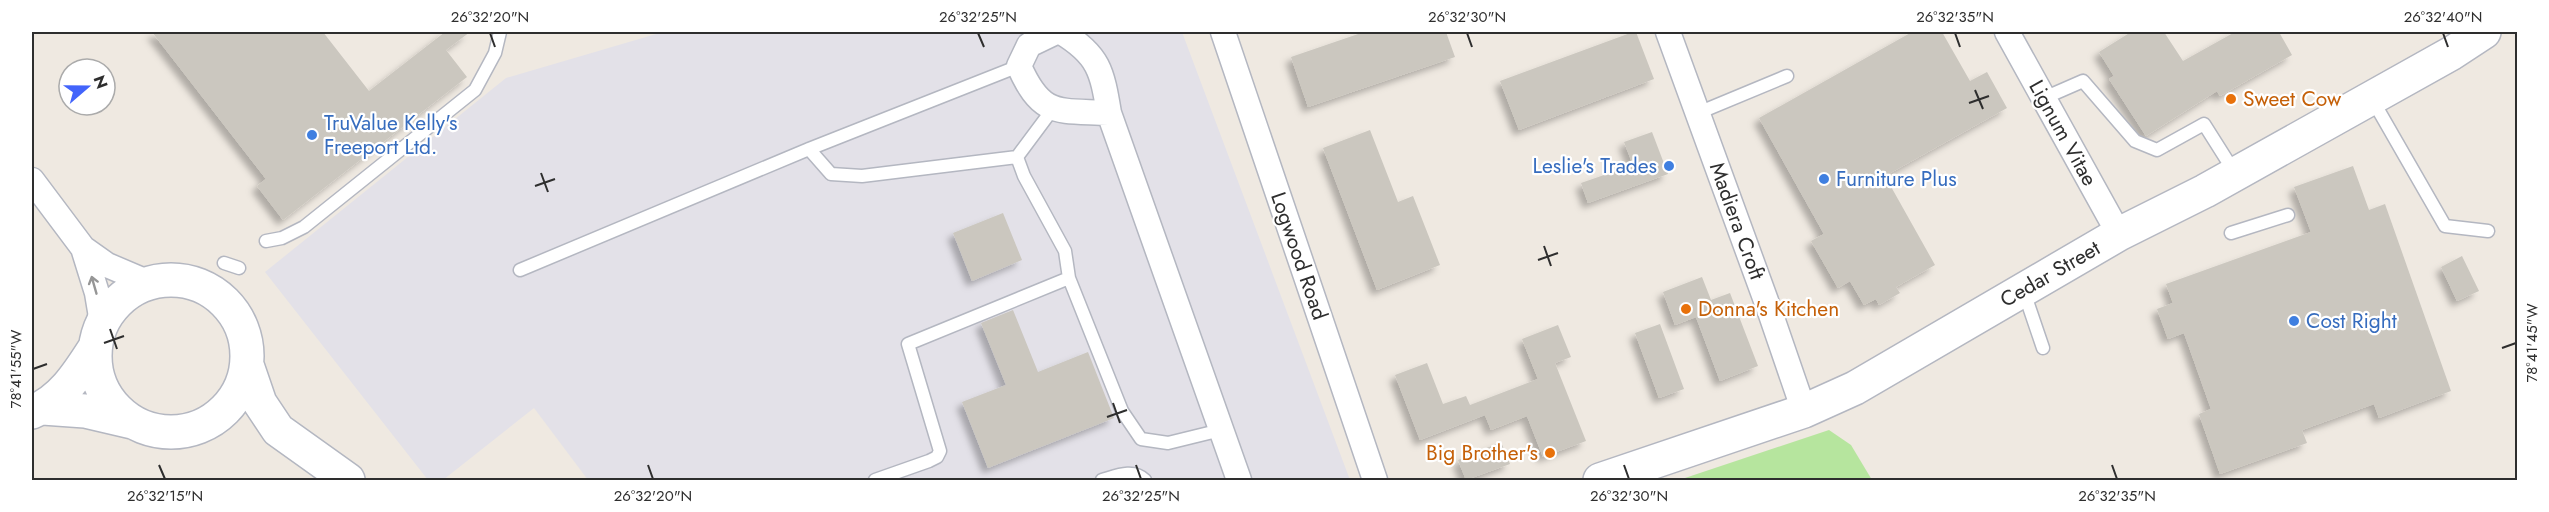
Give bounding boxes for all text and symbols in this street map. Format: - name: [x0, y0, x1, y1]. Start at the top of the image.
- text: 26°32'20"N: [451, 6, 529, 28]
- text: 26°32'25"N: [939, 6, 1017, 28]
- text: 26°32'30"N: [1428, 6, 1506, 28]
- text: 26°32'35"N: [1916, 6, 1994, 28]
- text: 26°32'40"N: [2404, 6, 2482, 28]
- north arrow: [57, 57, 117, 117]
- text: N: [88, 72, 114, 92]
- street label: Lignum Vitae: [2022, 75, 2105, 192]
- place label: Sweet Cow: [2243, 84, 2342, 114]
- marker: Sweet Cow: [2224, 92, 2238, 106]
- place label: TruValue Kelly's Freeport Ltd.: [324, 108, 457, 162]
- marker: TruValue Kelly's Freeport Ltd.: [305, 128, 319, 142]
- place label: Leslie's Trades: [1533, 151, 1657, 181]
- street label: Madiera Croft: [1702, 158, 1772, 284]
- marker: Leslie's Trades: [1662, 159, 1676, 173]
- place label: Furniture Plus: [1836, 164, 1957, 194]
- marker: Furniture Plus: [1817, 172, 1831, 186]
- street label: Logwood Road: [1263, 188, 1335, 324]
- street label: Cedar Street: [1994, 233, 2106, 315]
- one-way arrow: [88, 276, 99, 295]
- place label: Donna's Kitchen: [1698, 294, 1839, 324]
- marker: Donna's Kitchen: [1679, 302, 1693, 316]
- text: 78°41'45"W: [2521, 303, 2543, 383]
- place label: Cost Right: [2306, 306, 2397, 336]
- marker: Cost Right: [2287, 314, 2301, 328]
- text: 78°41'55"W: [5, 329, 27, 408]
- place label: Big Brother's: [1426, 438, 1538, 468]
- marker: Big Brother's: [1543, 446, 1557, 460]
- text: 26°32'15"N: [127, 485, 203, 507]
- text: 26°32'20"N: [614, 485, 692, 507]
- text: 26°32'25"N: [1102, 485, 1180, 507]
- text: 26°32'30"N: [1590, 485, 1668, 507]
- text: 26°32'35"N: [2078, 485, 2156, 507]

